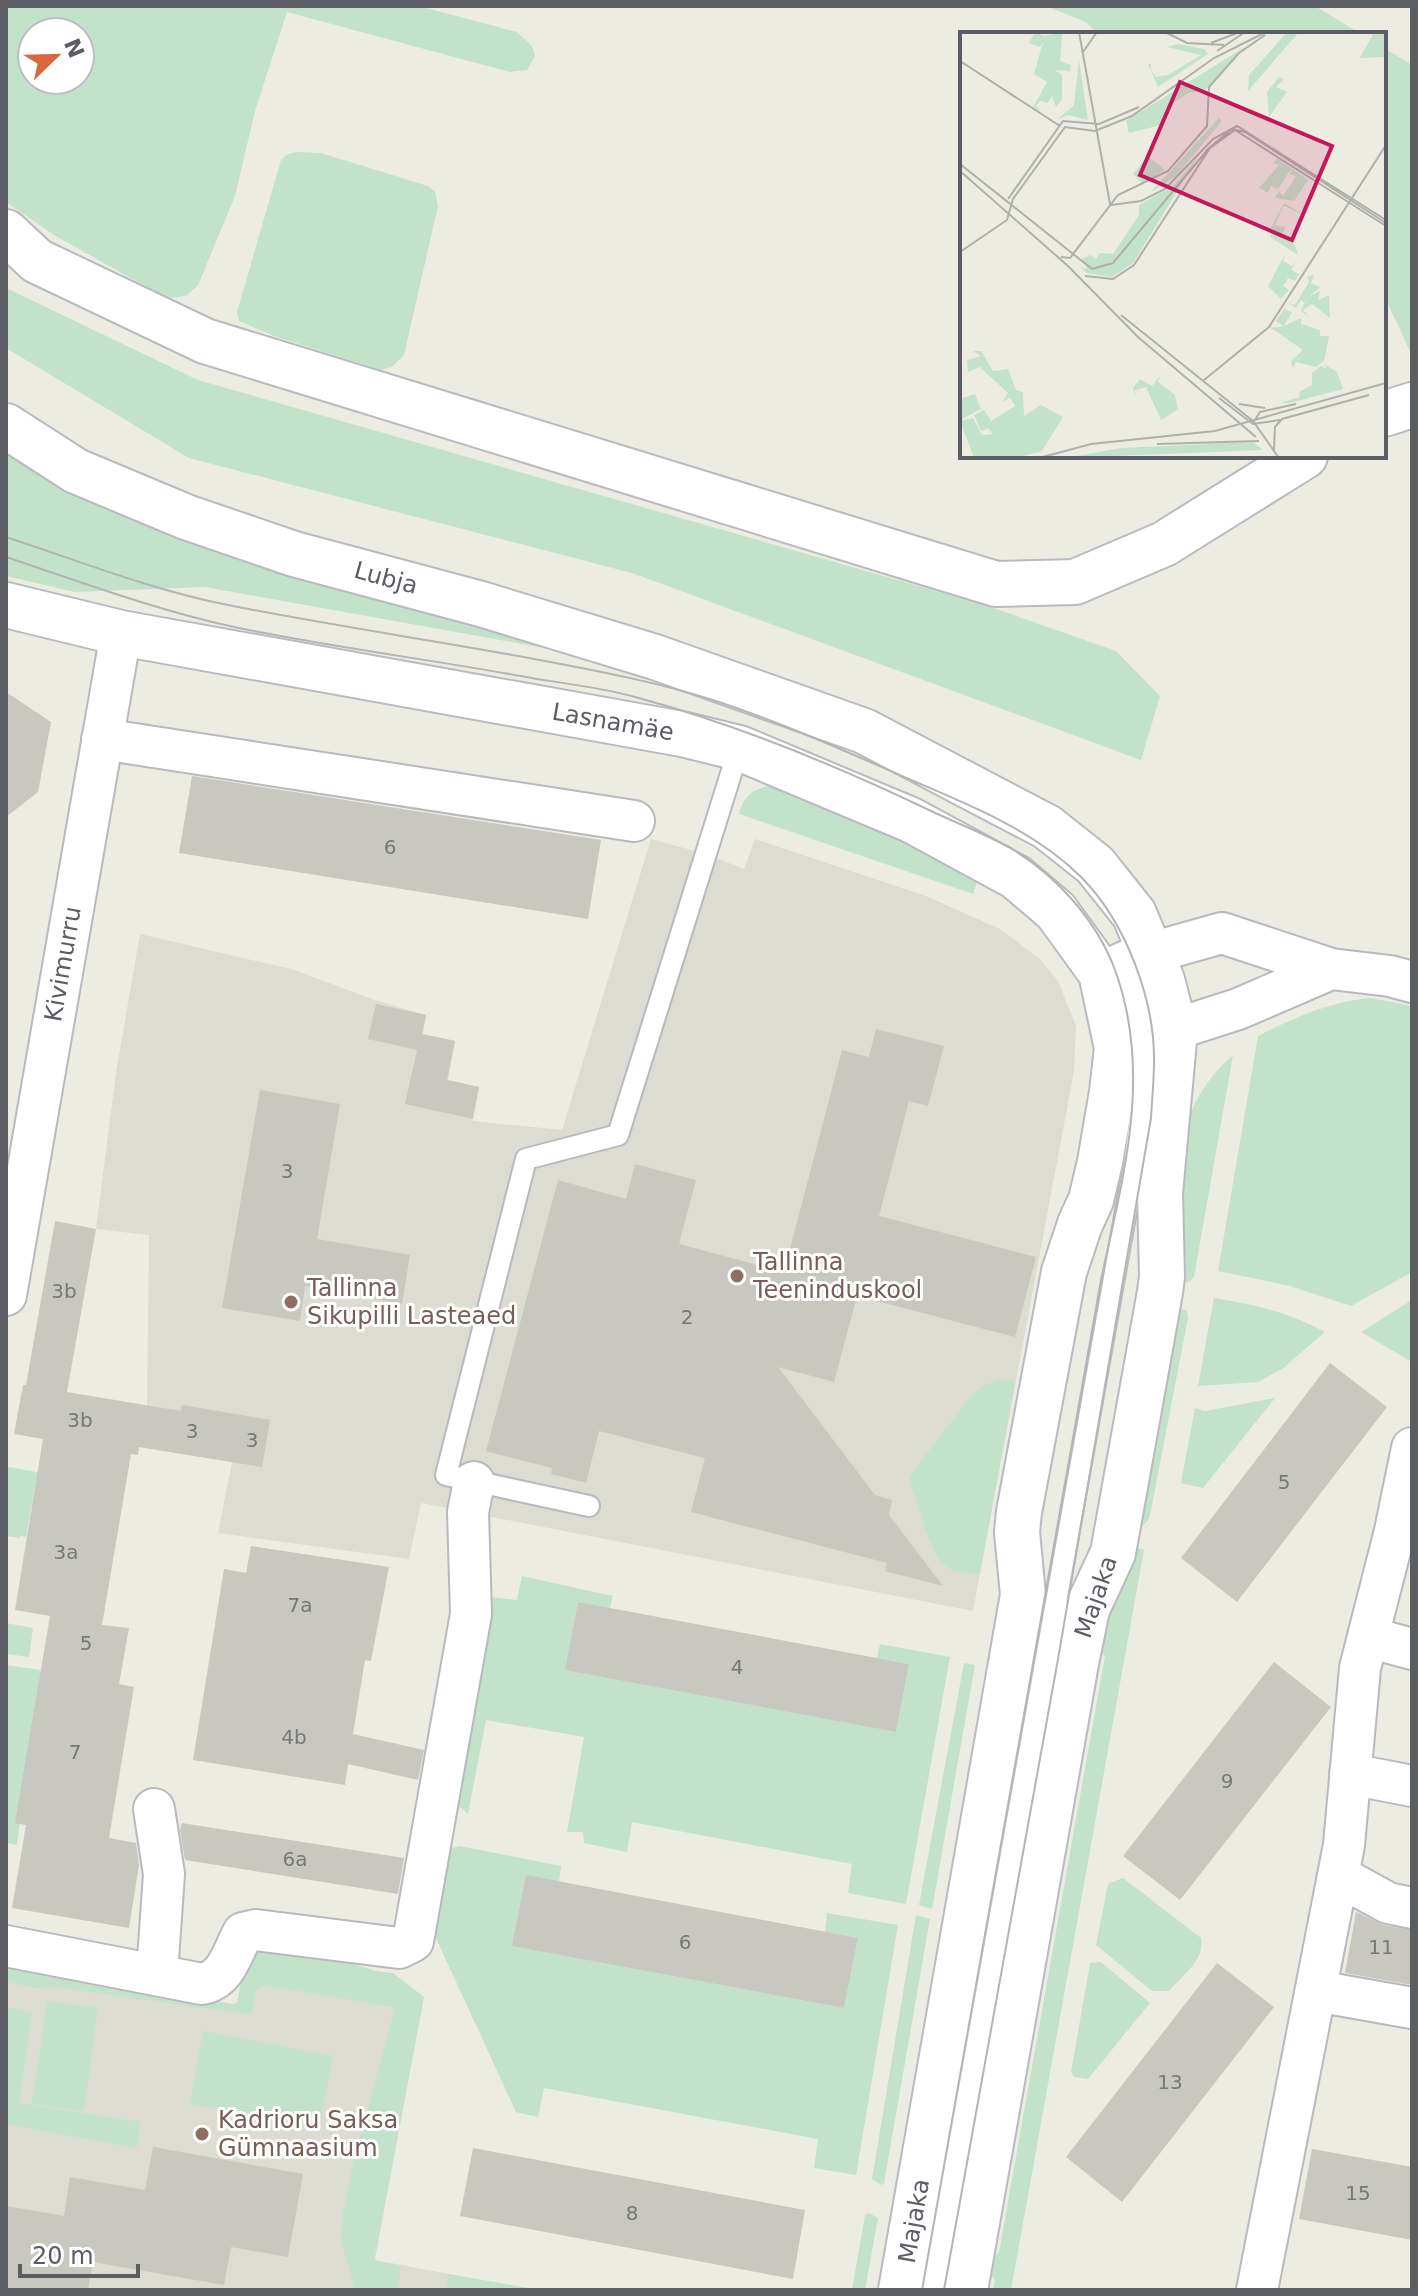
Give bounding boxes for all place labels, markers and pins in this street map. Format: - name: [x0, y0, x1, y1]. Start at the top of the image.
- place label: Tallinna Teeninduskool: [752, 1248, 922, 1304]
- marker: Tallinna Teeninduskool: [728, 1267, 746, 1285]
- place label: Tallinna Sikupilli Lasteaed: [306, 1274, 516, 1330]
- marker: Tallinna Sikupilli Lasteaed: [282, 1293, 300, 1311]
- place label: Kadrioru Saksa Gümnaasium: [218, 2106, 398, 2162]
- marker: Kadrioru Saksa Gümnaasium: [193, 2125, 211, 2143]

